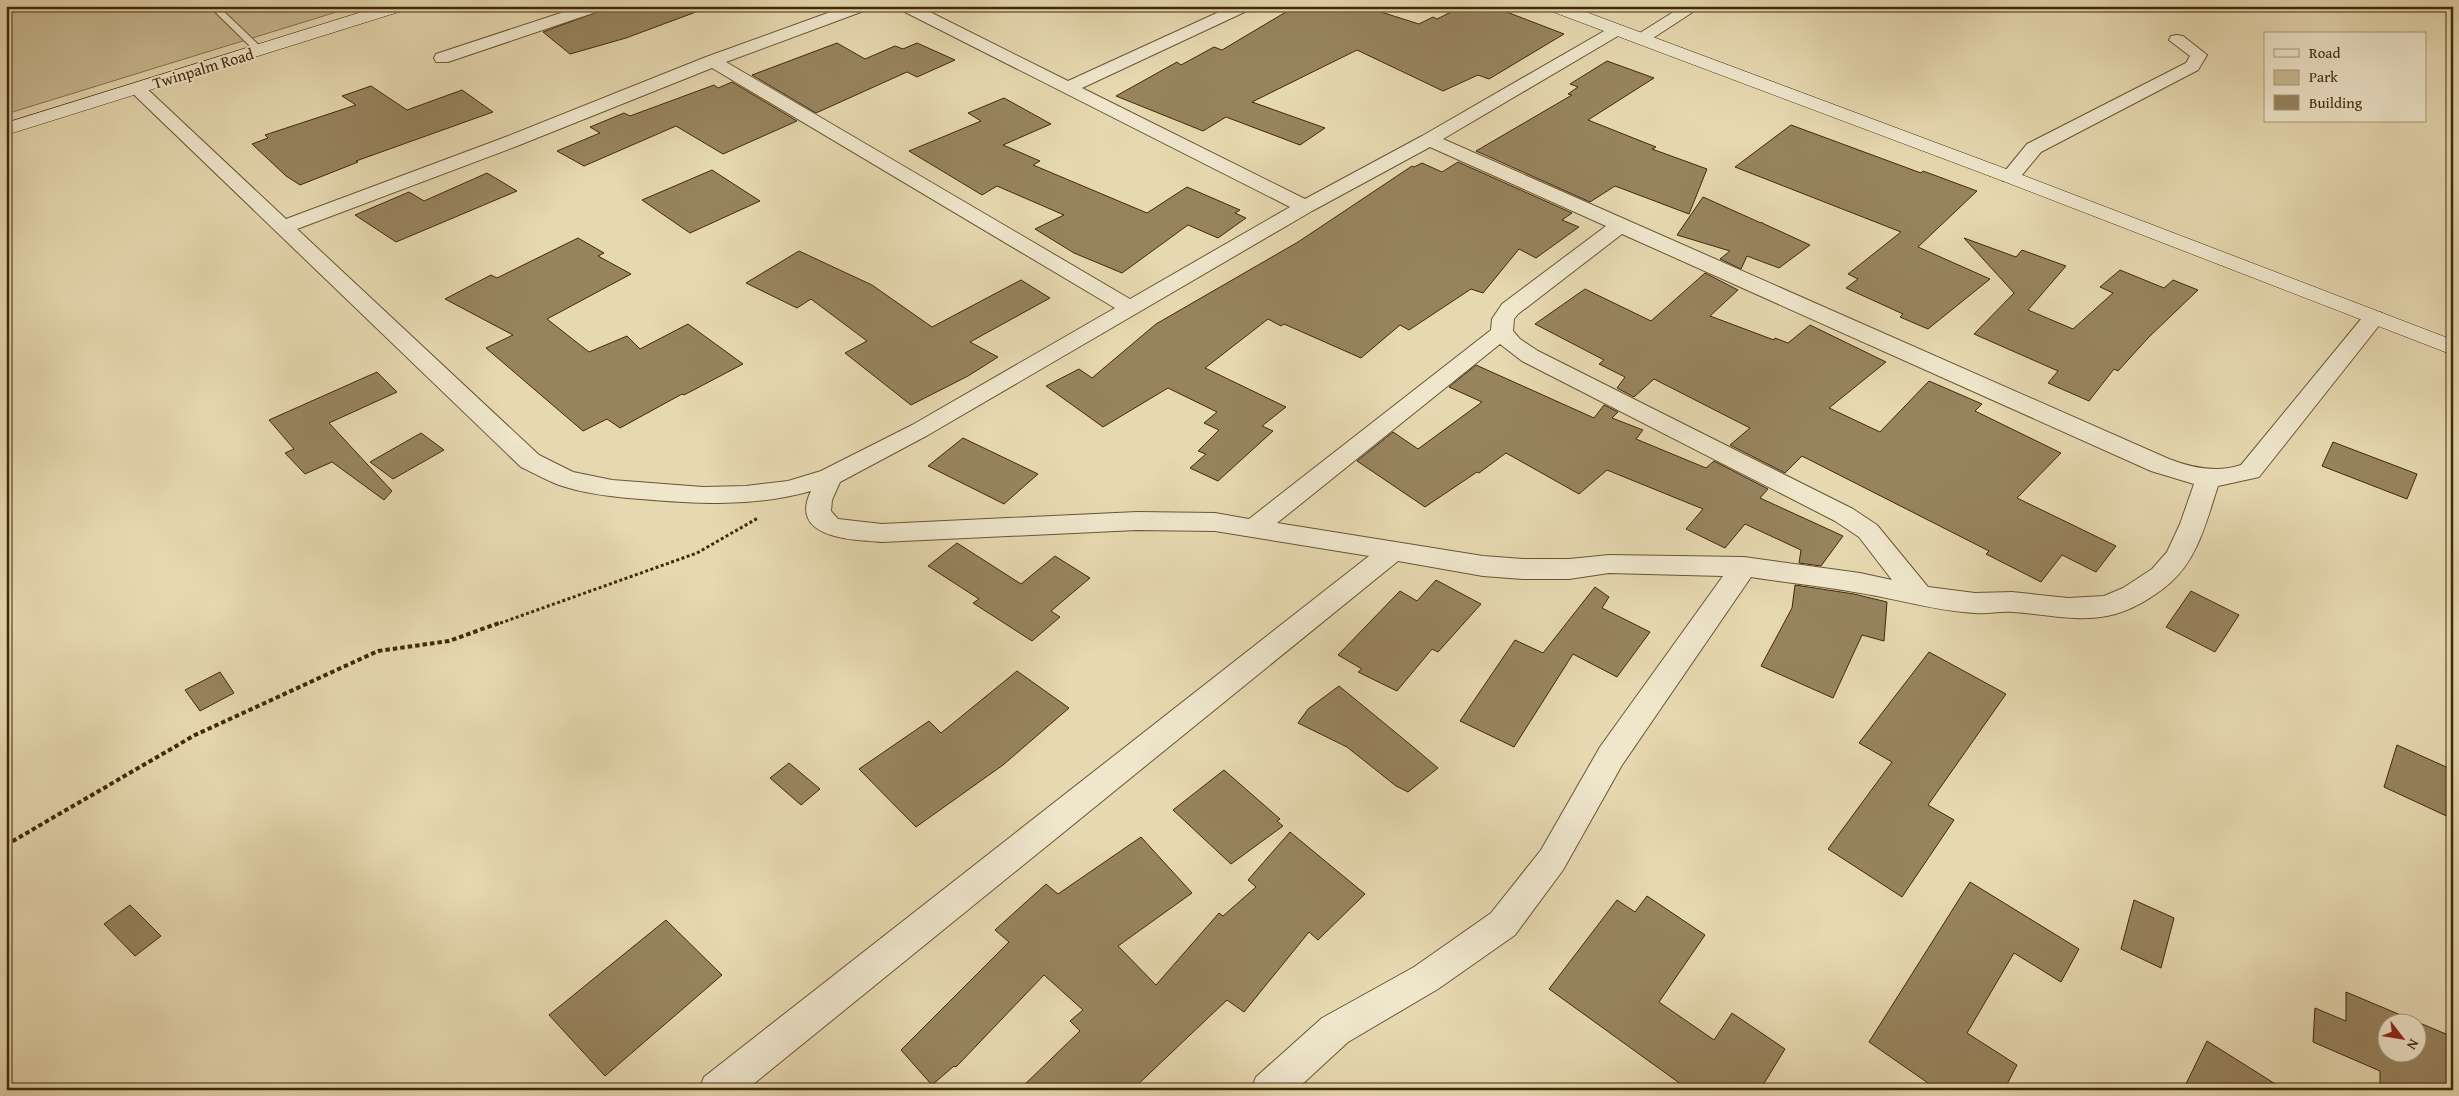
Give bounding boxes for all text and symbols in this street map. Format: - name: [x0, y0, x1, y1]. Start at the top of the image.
- legend: [2264, 32, 2426, 122]
- street label: Twinpalm Road: [149, 41, 257, 95]
- text: Road: [2309, 42, 2340, 63]
- text: Park: [2309, 66, 2338, 87]
- text: Building: [2309, 92, 2363, 113]
- north arrow: [2376, 1014, 2426, 1064]
- text: N: [2402, 1036, 2424, 1054]

